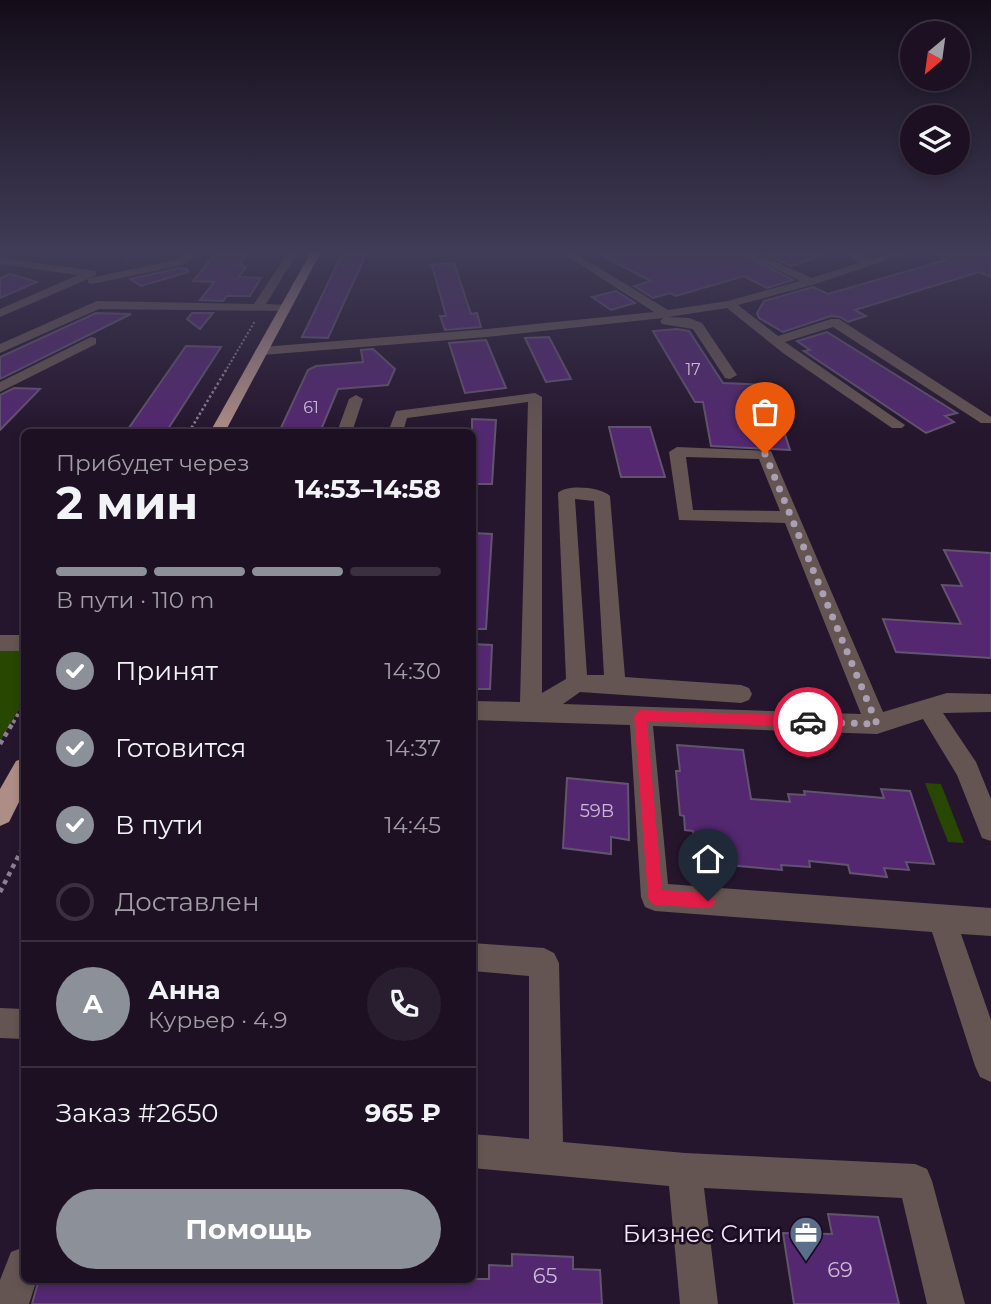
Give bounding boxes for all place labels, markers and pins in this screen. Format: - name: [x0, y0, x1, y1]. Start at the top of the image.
- pin: [735, 382, 795, 454]
- pin: [678, 829, 738, 901]
- office icon: Бизнес Сити: [787, 1214, 825, 1263]
- place label: Бизнес Сити: [623, 1219, 782, 1248]

